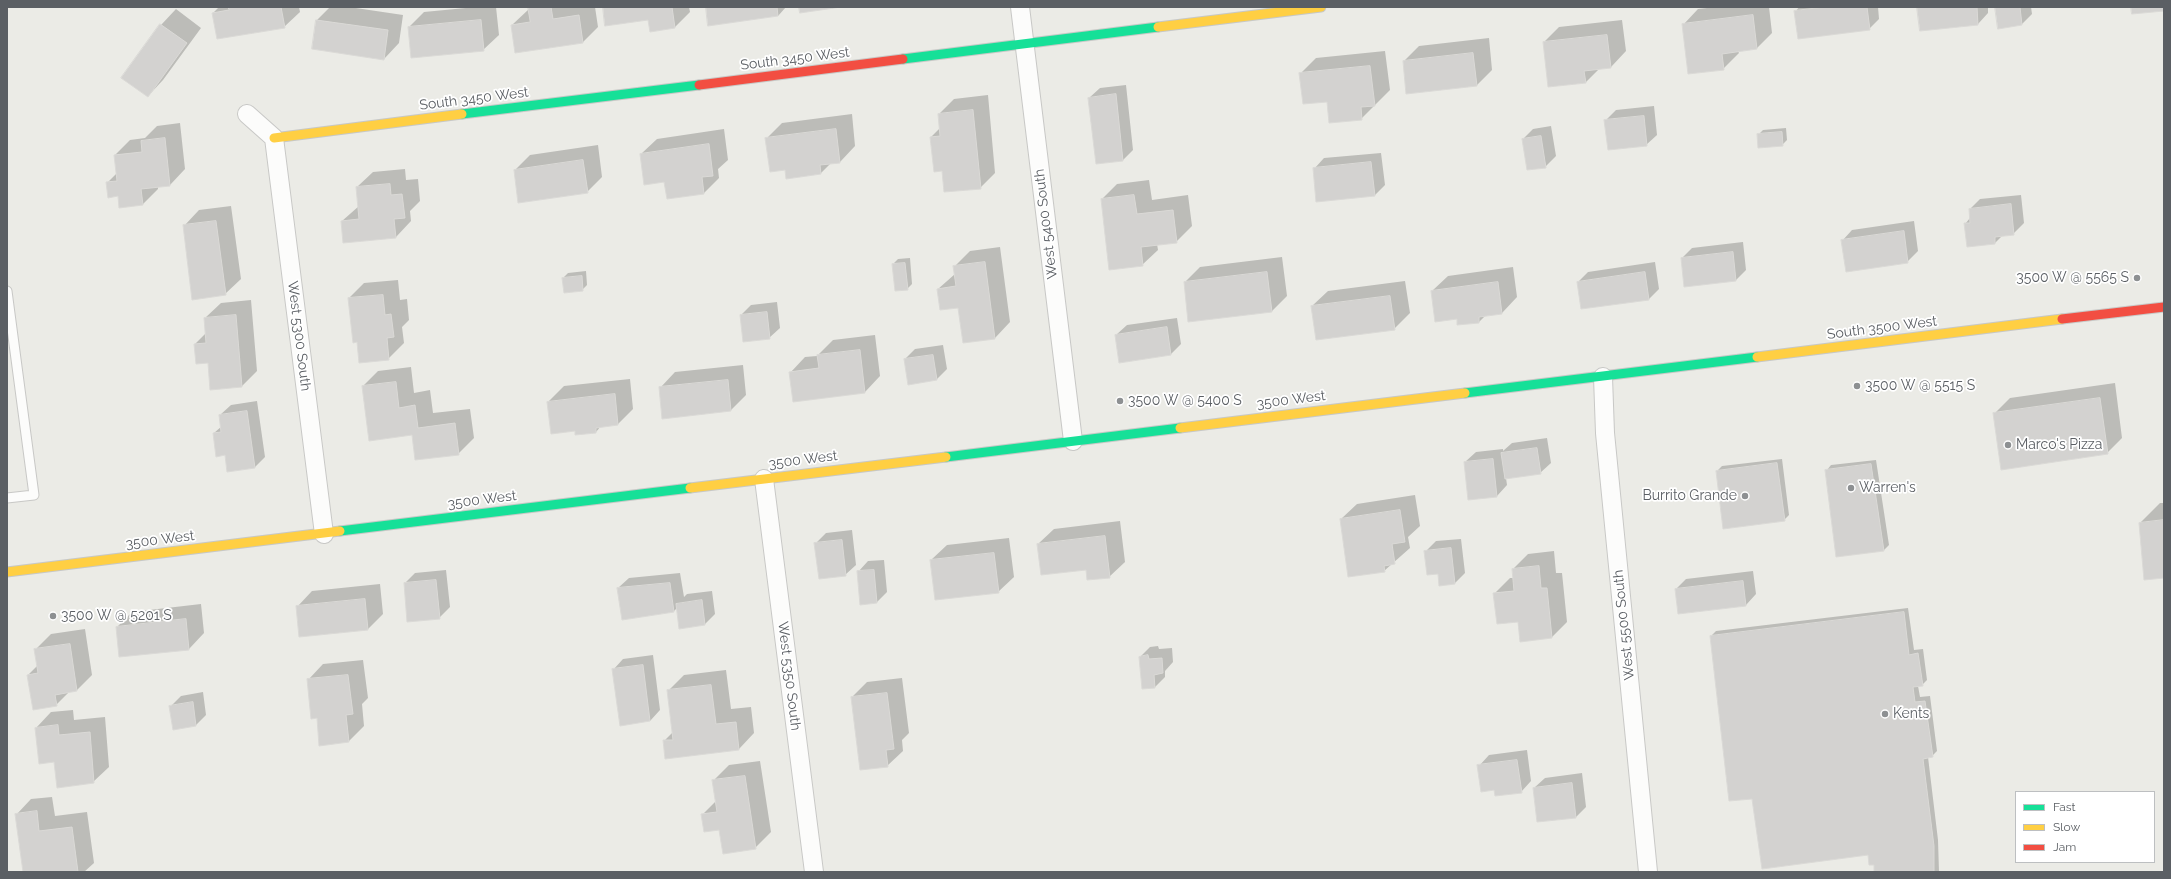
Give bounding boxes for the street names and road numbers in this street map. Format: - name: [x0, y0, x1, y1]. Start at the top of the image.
- street label: South 3450 West: [739, 44, 851, 74]
- street label: South 3450 West: [418, 84, 530, 114]
- street label: West 5400 South: [1031, 168, 1061, 280]
- street label: West 5300 South: [284, 280, 314, 392]
- street label: South 3500 West: [1826, 313, 1938, 343]
- street label: 3500 West: [1256, 387, 1326, 413]
- street label: 3500 West: [768, 447, 838, 473]
- street label: 3500 West: [447, 487, 517, 513]
- street label: 3500 West: [125, 527, 195, 553]
- street label: West 5500 South: [1610, 569, 1638, 681]
- street label: West 5350 South: [774, 620, 804, 732]

